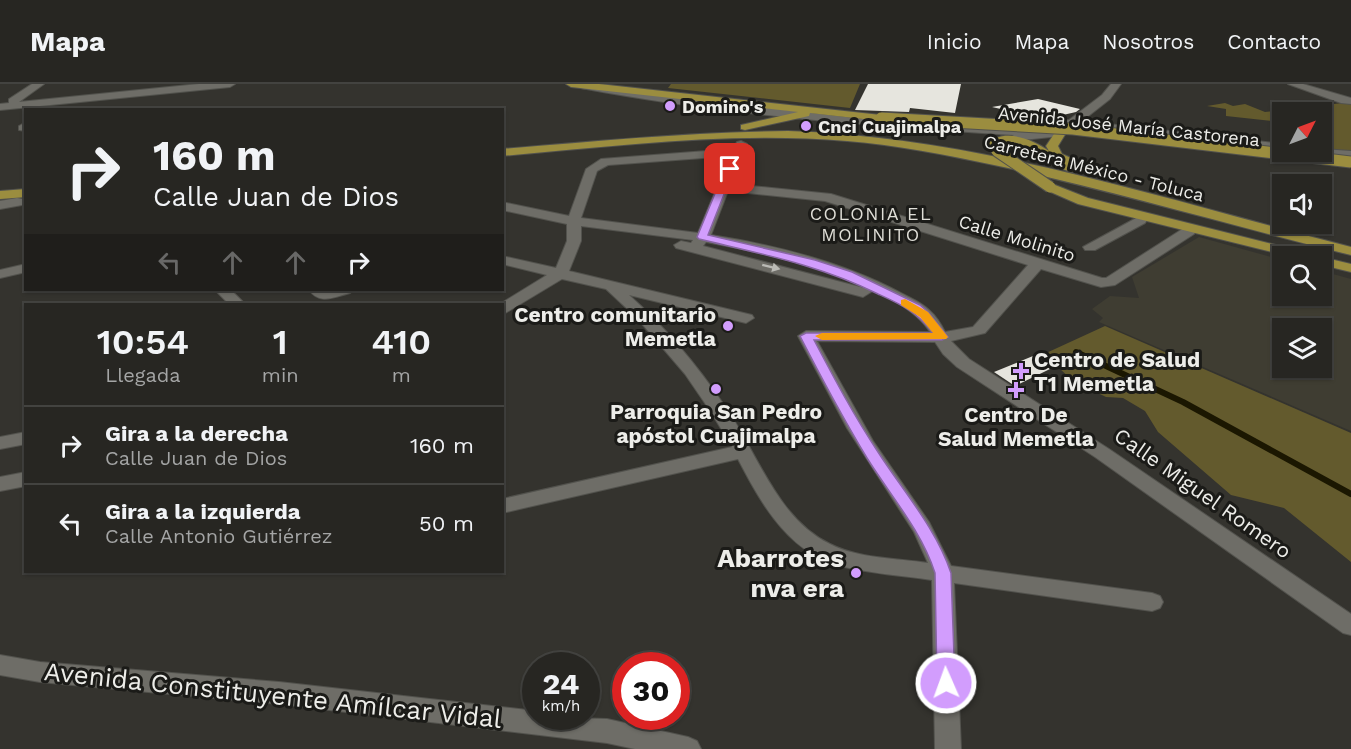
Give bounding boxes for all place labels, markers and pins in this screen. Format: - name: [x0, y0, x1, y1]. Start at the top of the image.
- place label: Domino's: [682, 96, 764, 117]
- marker: Domino's: [663, 99, 677, 113]
- place label: Cnci Cuajimalpa: [818, 116, 962, 137]
- marker: Cnci Cuajimalpa: [799, 119, 813, 133]
- pin: [704, 143, 755, 194]
- place label: Centro comunitario Memetla: [514, 302, 717, 351]
- marker: Centro comunitario Memetla: [721, 319, 735, 333]
- place label: Centro de Salud T1 Memetla: [1034, 347, 1200, 396]
- marker: Centro de Salud T1 Memetla: [1012, 362, 1030, 380]
- marker: Centro De Salud Memetla: [1007, 381, 1025, 399]
- marker: Parroquia San Pedro apóstol Cuajimalpa: [709, 382, 723, 396]
- place label: Parroquia San Pedro apóstol Cuajimalpa: [610, 399, 822, 448]
- place label: Centro De Salud Memetla: [938, 402, 1095, 451]
- place label: Abarrotes nva era: [717, 543, 844, 603]
- marker: Abarrotes nva era: [849, 566, 863, 580]

